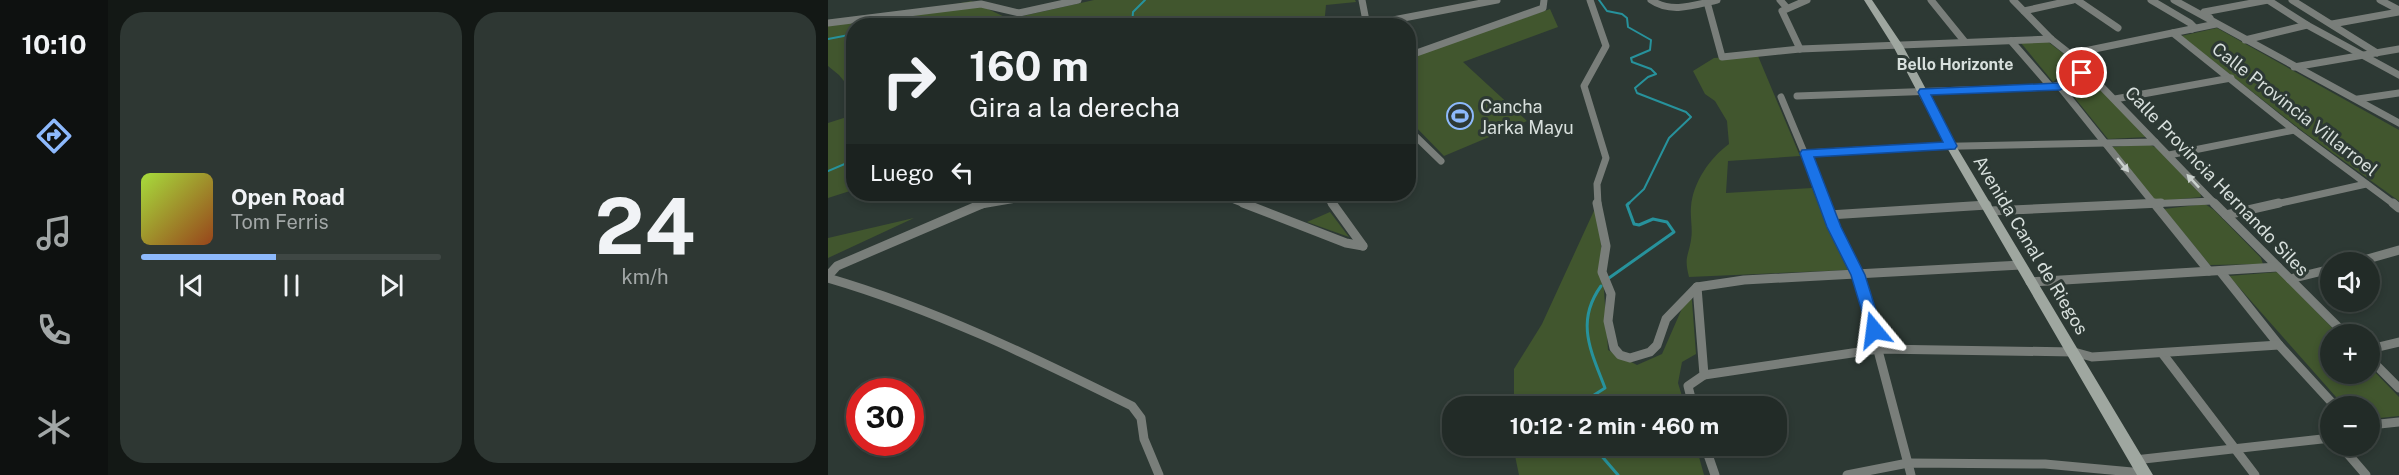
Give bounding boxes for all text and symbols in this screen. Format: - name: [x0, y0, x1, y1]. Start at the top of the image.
- text: 10:10: [21, 28, 87, 60]
- street label: Calle Provincia Villarroel: [2208, 38, 2382, 180]
- text: 160 m: [969, 41, 1089, 90]
- icon: right: [870, 42, 948, 120]
- pin: [2056, 47, 2107, 98]
- district label: Bello Horizonte: [1897, 55, 2013, 74]
- icon: arrive: [2065, 56, 2098, 89]
- street label: Calle Provincia Hernando Siles: [2121, 82, 2313, 280]
- text: Gira a la derecha: [969, 91, 1180, 123]
- place label: Cancha Jarka Mayu: [1480, 96, 1574, 138]
- sports icon: Cancha Jarka Mayu: [1445, 101, 1475, 131]
- icon: directions: [33, 115, 75, 157]
- street label: Avenida Canal de Riegos: [1969, 152, 2093, 338]
- icon: left: [946, 156, 979, 189]
- one-way arrow: [2117, 157, 2130, 173]
- text: Luego: [870, 160, 934, 186]
- one-way arrow: [2186, 174, 2200, 188]
- text: 24: [595, 180, 695, 272]
- text: Open Road: [231, 184, 345, 210]
- text: Tom Ferris: [231, 210, 329, 234]
- icon: music: [33, 212, 75, 254]
- map controls: [2320, 252, 2380, 456]
- button: sound: [2320, 252, 2380, 312]
- text: km/h: [621, 265, 669, 289]
- icon: previous: [175, 269, 208, 302]
- icon: pause: [275, 269, 308, 302]
- icon: next: [375, 269, 408, 302]
- position arrow: [1842, 298, 1906, 362]
- icon: phone: [33, 309, 75, 351]
- button: +: [2320, 324, 2380, 384]
- speed limit sign: 30: [846, 378, 924, 456]
- button: −: [2320, 396, 2380, 456]
- icon: climate: [33, 406, 75, 448]
- text: 10:12 · 2 min · 460 m: [1510, 413, 1719, 439]

